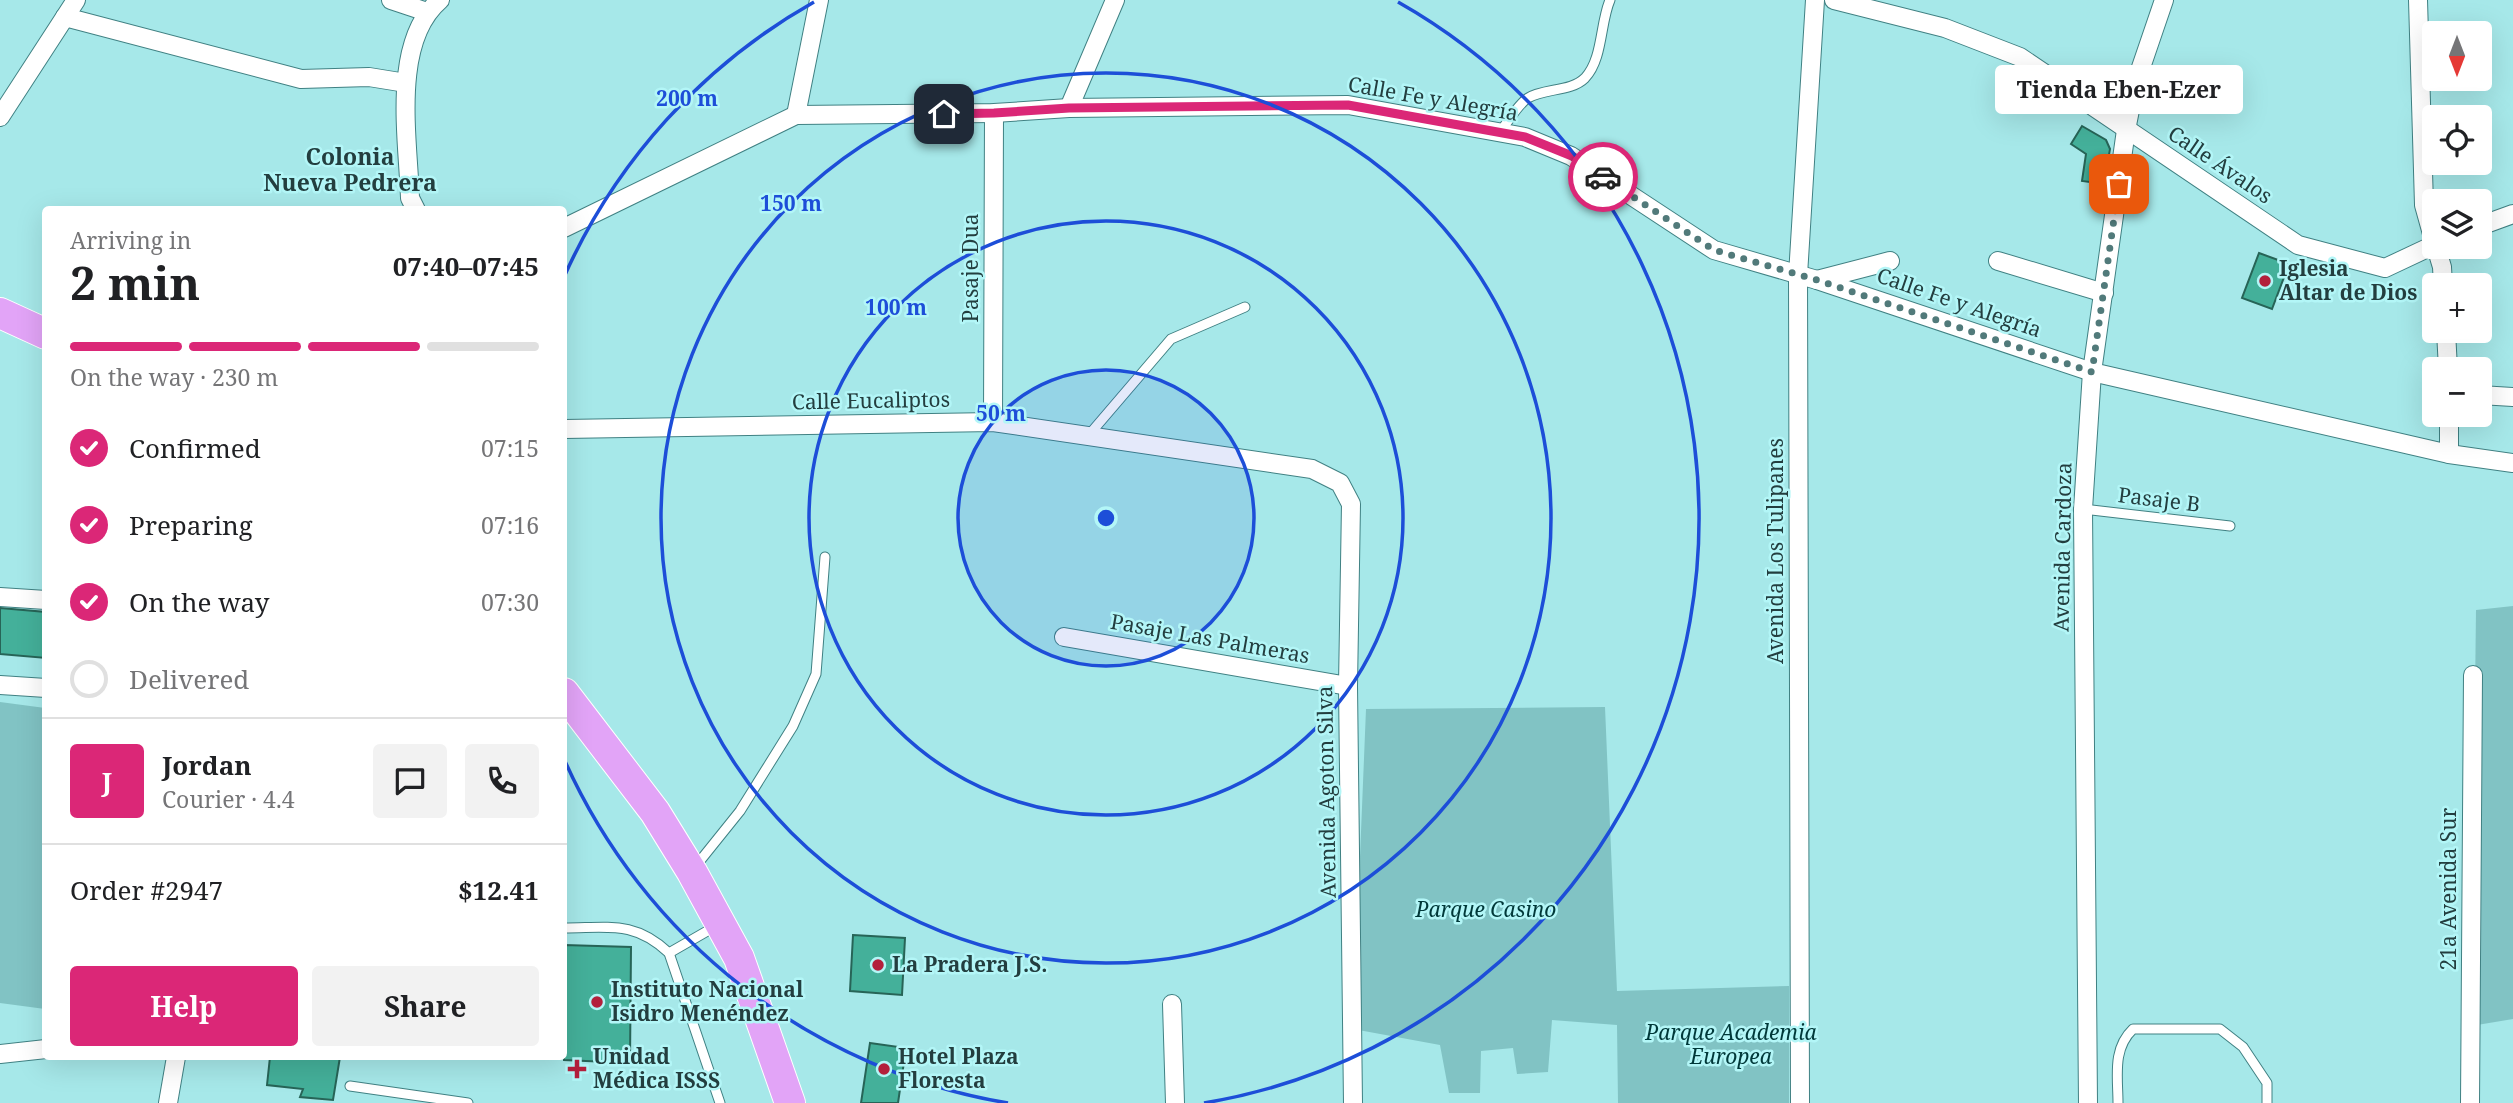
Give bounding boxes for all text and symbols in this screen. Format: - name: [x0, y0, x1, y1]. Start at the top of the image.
- north arrow: [2422, 21, 2492, 91]
- map controls: [2422, 21, 2492, 427]
- callout: Tienda Eben-Ezer: [1995, 65, 2243, 114]
- street label: Calle Fe y Alegría: [1346, 69, 1520, 127]
- text: Tienda Eben-Ezer: [2017, 73, 2221, 105]
- text: 200 m: [656, 84, 718, 112]
- pin: [914, 84, 974, 144]
- icon: home: [925, 95, 963, 133]
- button: locate: [2422, 105, 2492, 175]
- street label: Calle Ávalos: [2163, 119, 2278, 209]
- district label: Colonia Nueva Pedrera: [263, 140, 437, 198]
- courier: [1568, 142, 1638, 212]
- pin: [2089, 154, 2149, 214]
- icon: car: [1584, 158, 1622, 196]
- icon: bag: [2100, 165, 2138, 203]
- text: 150 m: [760, 189, 822, 217]
- button: layers: [2422, 189, 2492, 259]
- street label: Pasaje Dua: [956, 213, 984, 323]
- text: Arriving in: [70, 224, 191, 256]
- text: 07:40–07:45: [393, 248, 539, 284]
- text: 2 min: [70, 251, 200, 313]
- place label: Iglesia Altar de Dios: [2279, 254, 2417, 306]
- street label: Calle Fe y Alegría: [1873, 261, 2045, 343]
- marker: Iglesia Altar de Dios: [2257, 273, 2273, 289]
- button: +: [2422, 273, 2492, 343]
- text: 100 m: [865, 293, 927, 321]
- button: −: [2422, 357, 2492, 427]
- text: On the way · 230 m: [70, 361, 278, 393]
- street label: Calle Eucaliptos: [792, 385, 950, 415]
- text: 50 m: [976, 399, 1026, 427]
- icon: check: [70, 429, 108, 467]
- text: Confirmed: [129, 430, 261, 466]
- text: 07:15: [481, 432, 539, 464]
- street label: Avenida Los Tulipanes: [1761, 438, 1789, 664]
- street label: Avenida Cardoza: [2047, 462, 2077, 632]
- street label: Pasaje B: [2116, 480, 2202, 518]
- icon: check: [70, 506, 108, 544]
- centre of rings: [1094, 506, 1118, 530]
- text: Preparing: [129, 507, 253, 543]
- text: 07:16: [481, 509, 539, 541]
- icon: check: [70, 583, 108, 621]
- text: On the way: [129, 584, 269, 620]
- text: 07:30: [481, 586, 539, 618]
- street label: Pasaje Las Palmeras: [1109, 607, 1312, 669]
- text: Delivered: [129, 661, 249, 697]
- street label: Avenida Agoton Silva: [1310, 686, 1342, 898]
- button: chat: [373, 744, 447, 818]
- button: phone: [465, 744, 539, 818]
- text: Jordan: [162, 747, 252, 783]
- text: J: [102, 763, 112, 799]
- text: Courier · 4.4: [162, 783, 295, 815]
- street label: 21a Avenida Sur: [2434, 807, 2462, 970]
- text: Order #2947: [70, 872, 223, 908]
- text: $12.41: [458, 872, 539, 908]
- park label: Parque Casino: [1415, 895, 1556, 923]
- place label: La Pradera J.S.: [892, 950, 1047, 978]
- marker: La Pradera J.S.: [870, 957, 886, 973]
- button: Help: [70, 966, 298, 1046]
- button: Share: [312, 966, 539, 1046]
- place label: Instituto Nacional Isidro Menéndez: [611, 975, 804, 1027]
- marker: Instituto Nacional Isidro Menéndez: [589, 994, 605, 1010]
- park label: Parque Academia Europea: [1644, 1018, 1818, 1070]
- place label: Unidad Médica ISSS: [593, 1042, 720, 1094]
- place label: Hotel Plaza Floresta: [898, 1042, 1019, 1094]
- marker: Unidad Médica ISSS: [567, 1059, 587, 1079]
- marker: Hotel Plaza Floresta: [876, 1061, 892, 1077]

